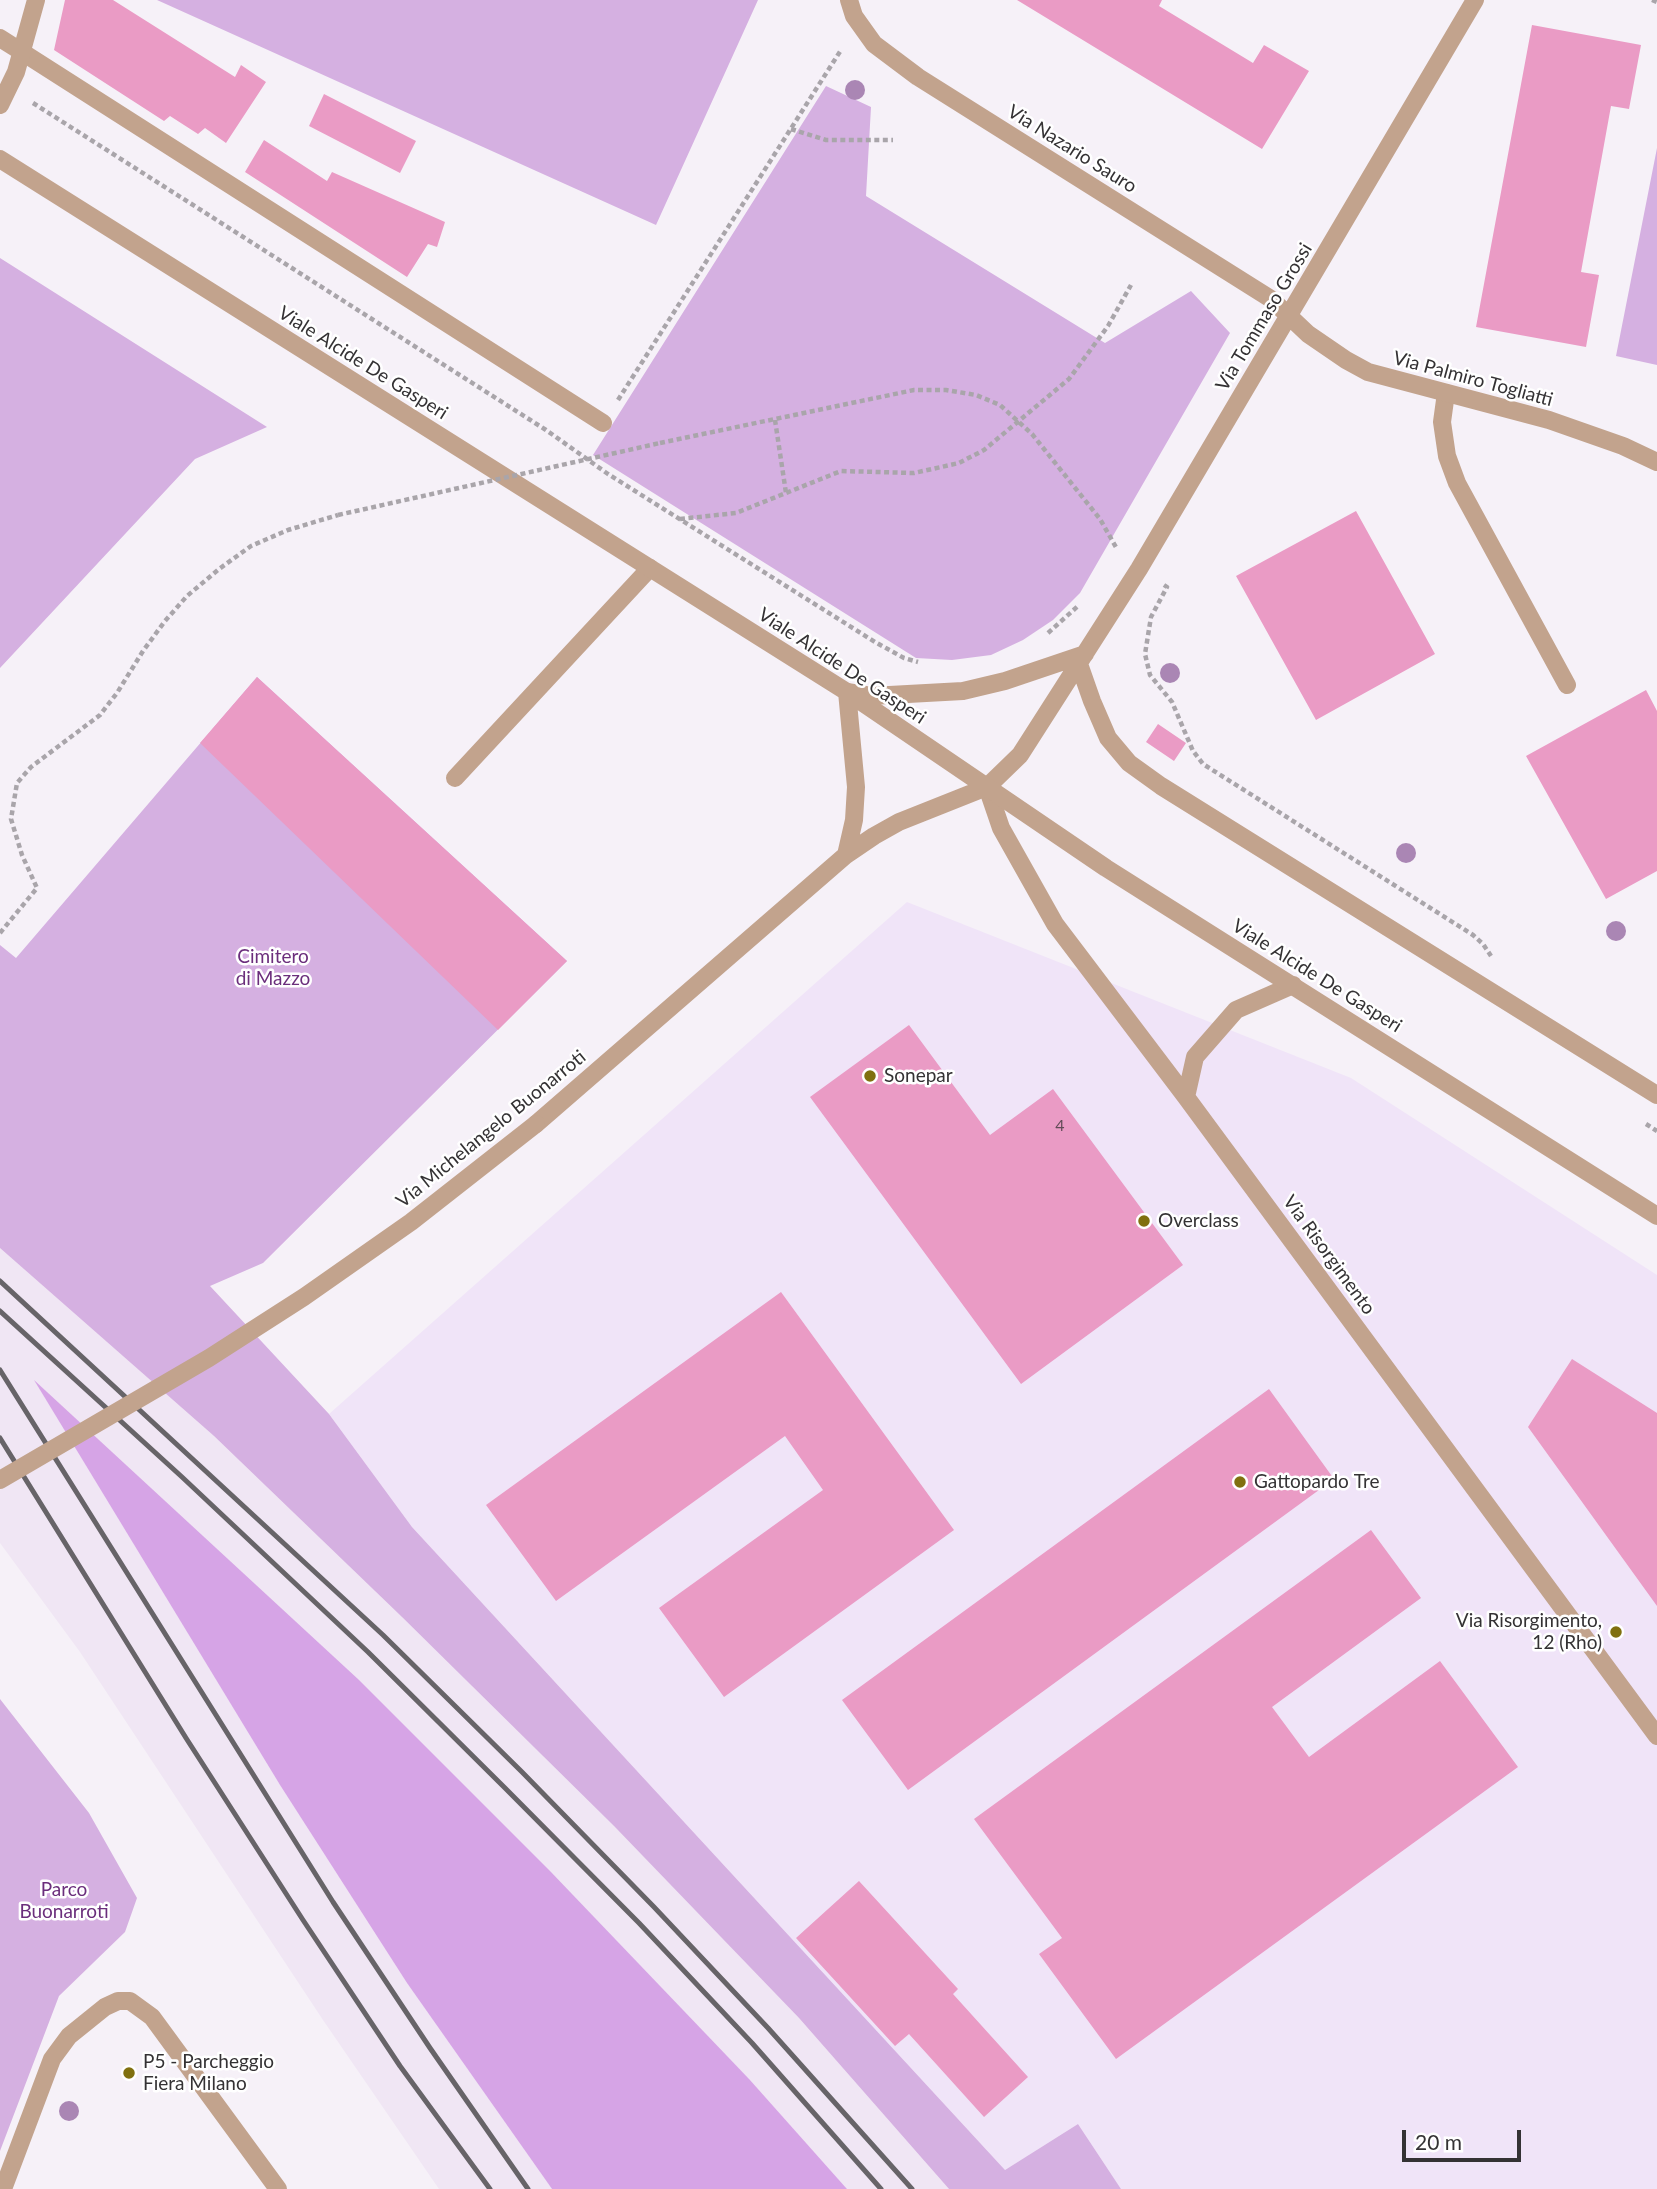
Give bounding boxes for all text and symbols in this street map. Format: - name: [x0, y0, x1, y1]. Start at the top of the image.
- street label: Via Nazario Sauro: [1003, 100, 1141, 198]
- street label: Via Tommaso Grossi: [1211, 239, 1317, 395]
- street label: Viale Alcide De Gasperi: [274, 302, 452, 424]
- street label: Via Palmiro Togliatti: [1391, 347, 1555, 411]
- street label: Viale Alcide De Gasperi: [754, 603, 930, 729]
- street label: Viale Alcide De Gasperi: [1228, 915, 1406, 1037]
- park label: Cimitero di Mazzo: [236, 946, 310, 990]
- street label: Via Michelangelo Buonarroti: [392, 1046, 590, 1212]
- place label: Sonepar: [884, 1065, 953, 1087]
- marker: Sonepar: [862, 1068, 878, 1084]
- house number: 4: [1055, 1116, 1065, 1136]
- street label: Via Risorgimento: [1278, 1191, 1380, 1319]
- place label: Overclass: [1158, 1210, 1239, 1232]
- marker: Overclass: [1136, 1213, 1152, 1229]
- place label: Gattopardo Tre: [1254, 1471, 1379, 1493]
- marker: Gattopardo Tre: [1232, 1474, 1248, 1490]
- place label: Via Risorgimento, 12 (Rho): [1456, 1610, 1602, 1654]
- marker: Via Risorgimento, 12 (Rho): [1608, 1624, 1624, 1640]
- park label: Parco Buonarroti: [19, 1879, 109, 1923]
- place label: P5 - Parcheggio Fiera Milano: [143, 2051, 274, 2095]
- marker: P5 - Parcheggio Fiera Milano: [121, 2065, 137, 2081]
- scale bar: [1405, 2116, 1524, 2160]
- text: 20 m: [1415, 2129, 1462, 2154]

